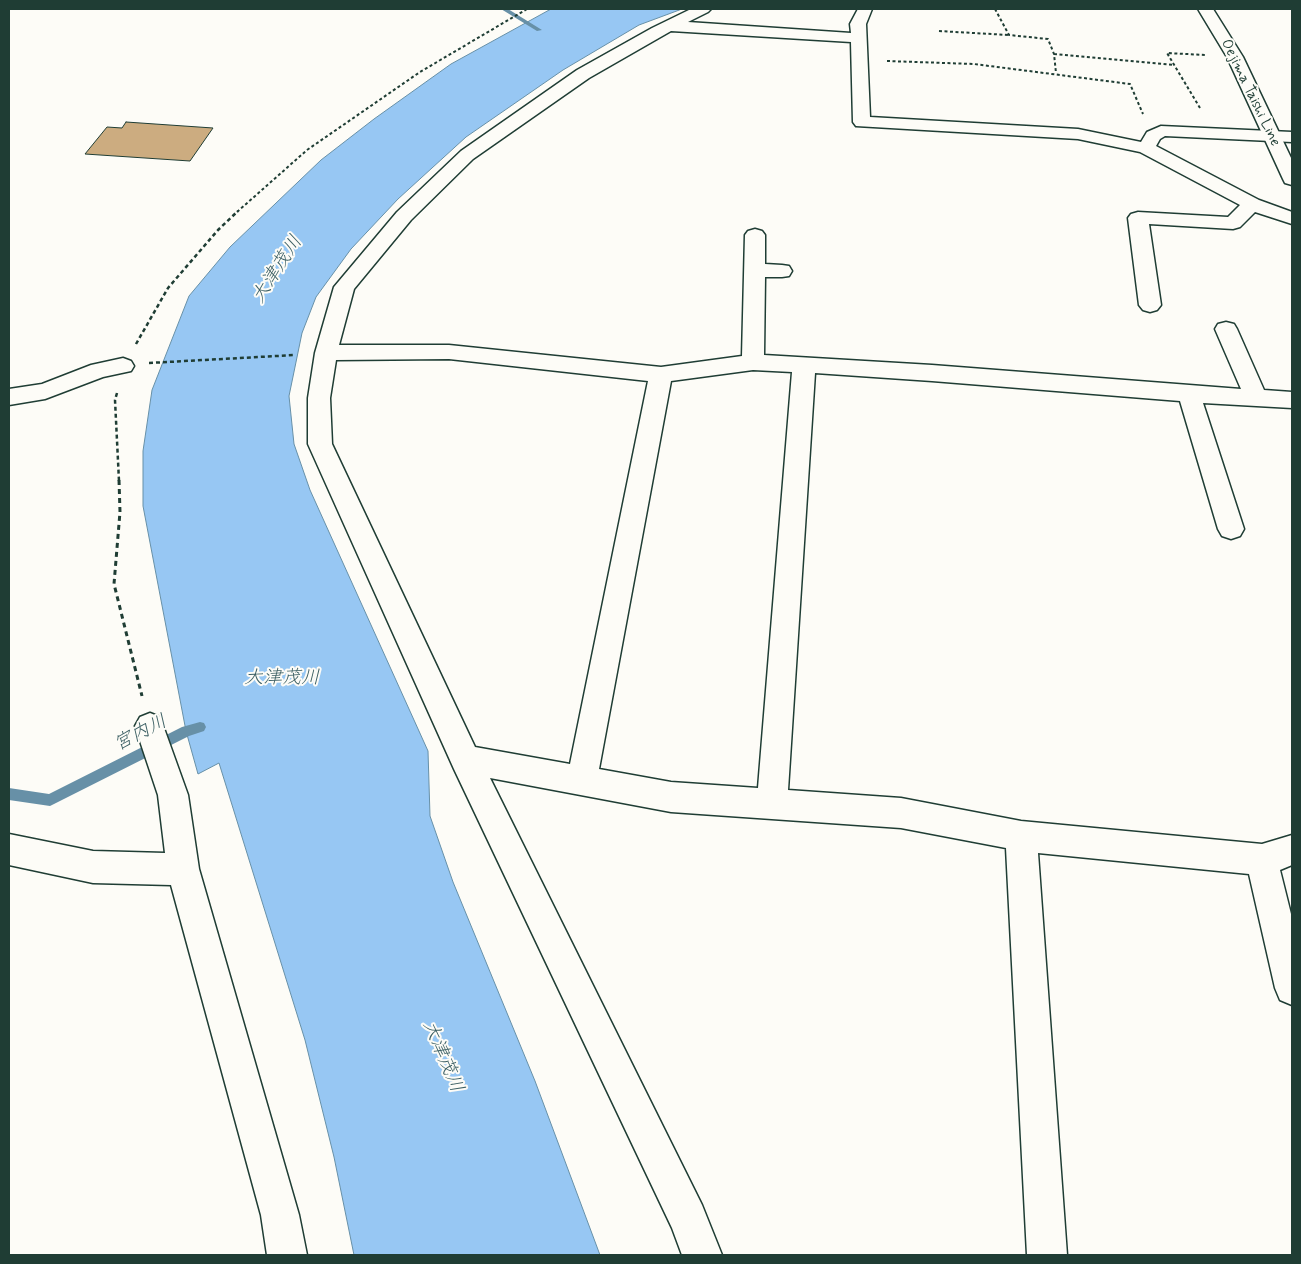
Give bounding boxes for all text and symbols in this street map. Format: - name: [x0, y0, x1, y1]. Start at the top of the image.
- street label: Oejima Taishi Line: [1216, 36, 1284, 150]
- water label: 大津茂川: [248, 232, 308, 308]
- water label: 大津茂川: [244, 668, 320, 690]
- water label: 宮内川: [110, 711, 172, 757]
- water label: 大津茂川: [417, 1018, 467, 1096]

